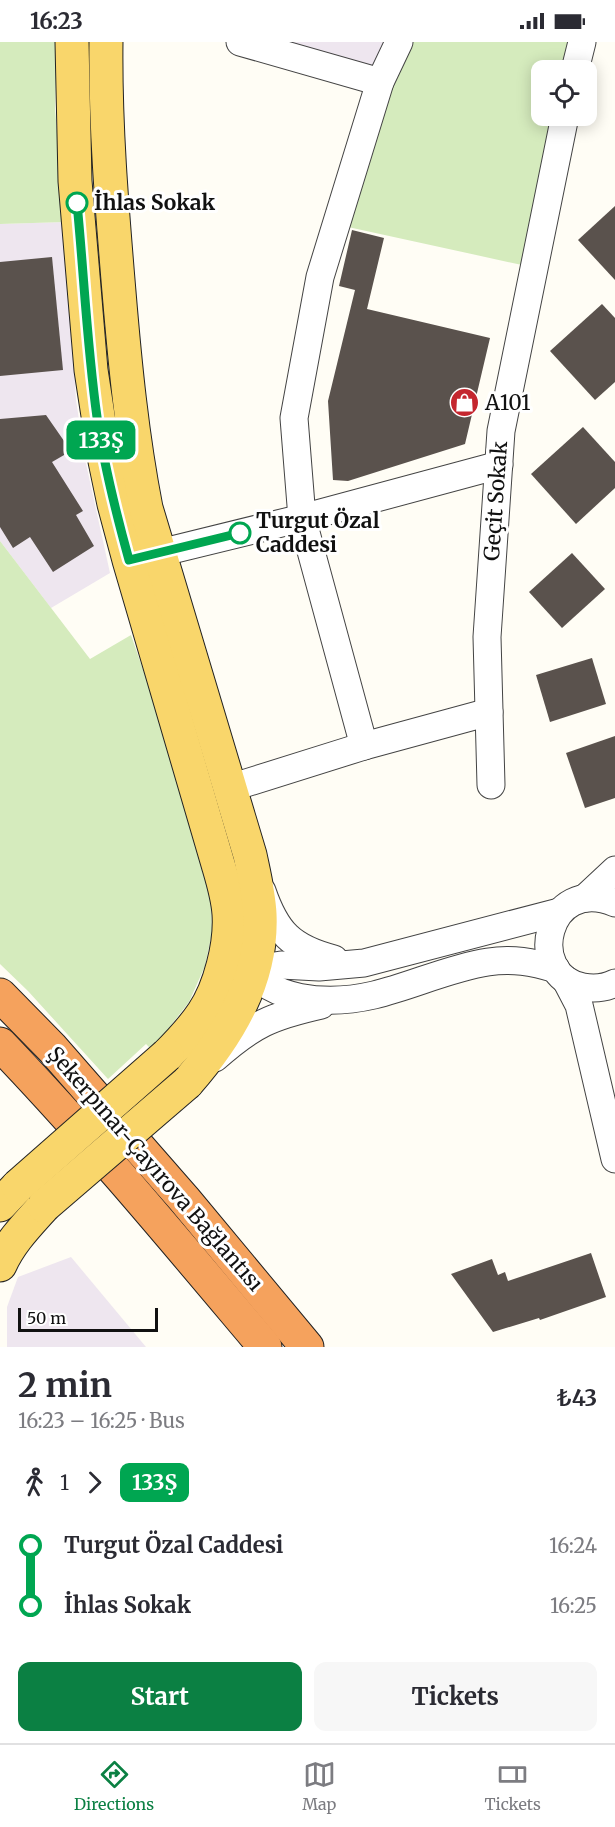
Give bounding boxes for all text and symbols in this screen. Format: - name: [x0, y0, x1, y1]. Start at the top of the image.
- text: 16:23: [30, 7, 83, 35]
- map controls: [531, 60, 597, 126]
- button: locate: [531, 60, 597, 126]
- place label: İhlas Sokak: [94, 189, 216, 216]
- marker: İhlas Sokak: [66, 192, 88, 214]
- shop icon: A101: [448, 387, 480, 419]
- place label: A101: [484, 389, 530, 416]
- line badge: 133Ş: [59, 420, 143, 460]
- text: 133Ş: [78, 427, 124, 454]
- street label: Geçit Sokak: [478, 440, 513, 562]
- place label: Turgut Özal Caddesi: [256, 507, 380, 558]
- marker: Turgut Özal Caddesi: [229, 522, 251, 544]
- street label: Şekerpınar-Çayırova Bağlantısı: [42, 1041, 269, 1297]
- scale bar: [18, 1305, 158, 1332]
- text: 50 m: [27, 1308, 66, 1328]
- text: 2 min: [18, 1365, 112, 1406]
- text: ₺43: [556, 1384, 597, 1412]
- text: 16:23 – 16:25 · Bus: [18, 1408, 185, 1433]
- icon: walk: [18, 1466, 51, 1499]
- icon: forward: [78, 1466, 111, 1499]
- text: 133Ş: [132, 1469, 177, 1496]
- text: 1: [60, 1470, 69, 1495]
- text: Turgut Özal Caddesi: [64, 1531, 283, 1559]
- text: 16:24: [549, 1533, 597, 1558]
- text: İhlas Sokak: [64, 1591, 191, 1619]
- text: 16:25: [550, 1593, 597, 1618]
- button: Start: [18, 1662, 302, 1731]
- button: Tickets: [314, 1662, 597, 1731]
- tab: Directions: [74, 1758, 154, 1814]
- tab: Map: [302, 1758, 336, 1814]
- tab: Tickets: [484, 1758, 541, 1814]

